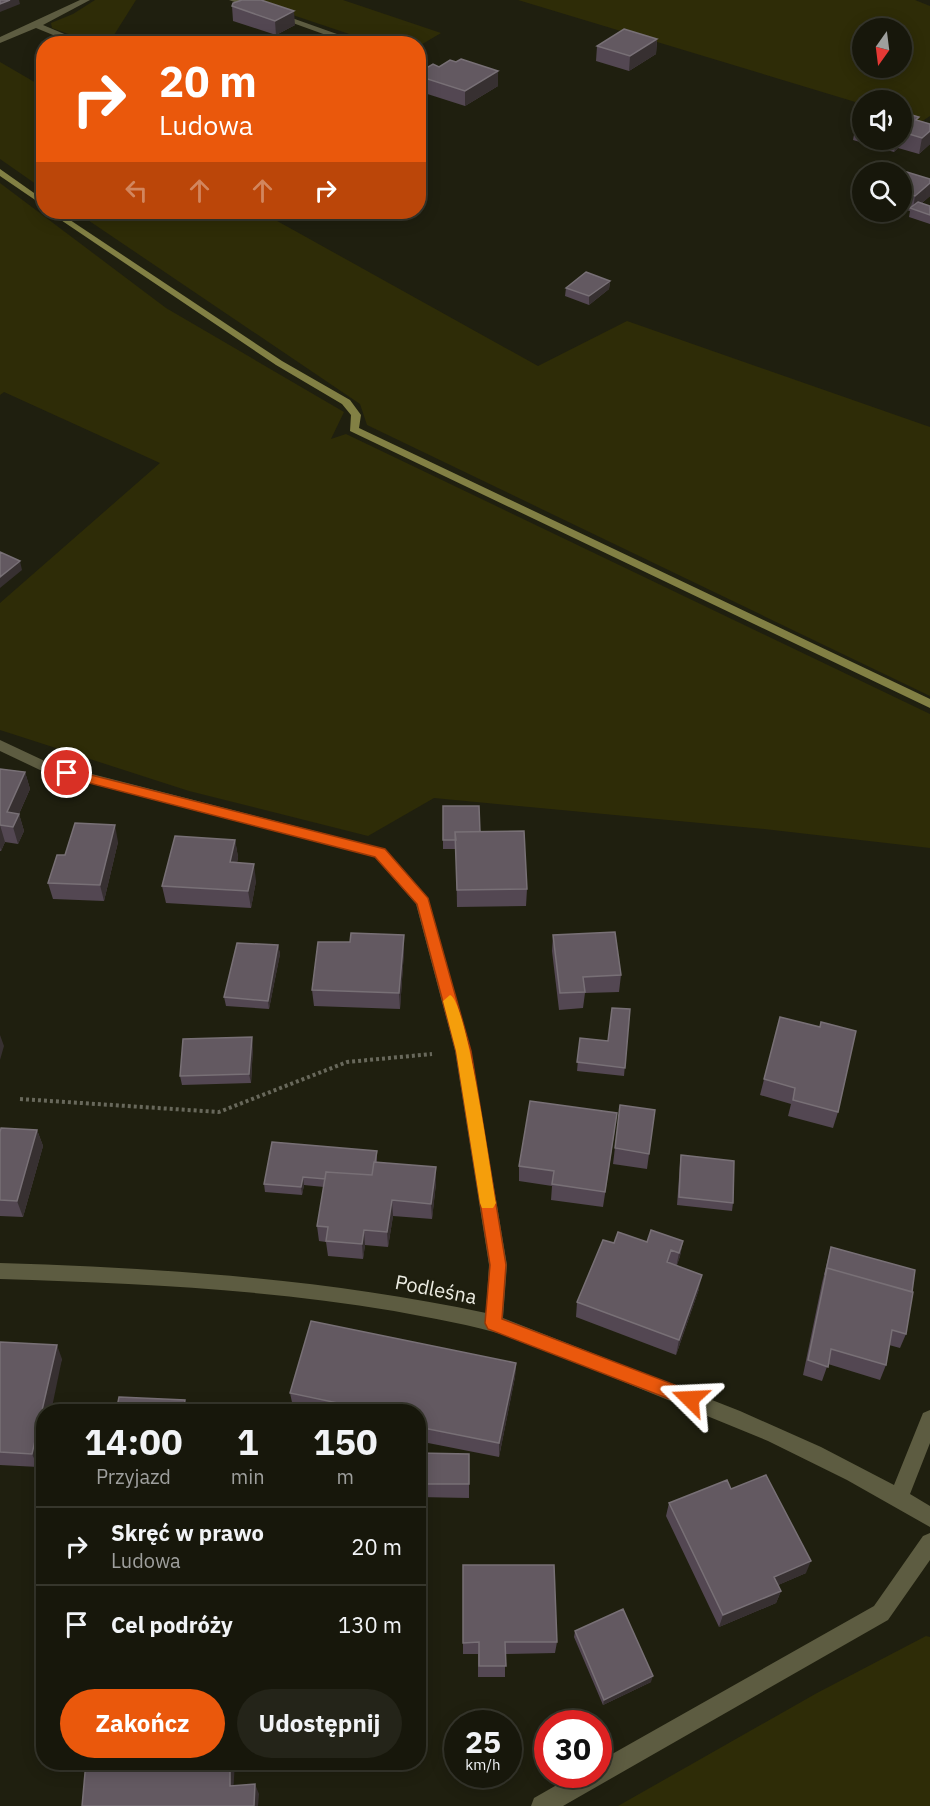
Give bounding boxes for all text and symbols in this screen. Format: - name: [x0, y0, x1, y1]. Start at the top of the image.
- north arrow: [852, 18, 912, 78]
- map controls: [852, 18, 912, 222]
- text: 20 m: [159, 54, 257, 109]
- icon: right: [60, 60, 138, 138]
- button: sound: [852, 90, 912, 150]
- text: Ludowa: [159, 107, 253, 142]
- button: search: [852, 162, 912, 222]
- icon: left: [120, 174, 153, 207]
- icon: ahead: [183, 174, 216, 207]
- icon: ahead: [246, 174, 279, 207]
- icon: right: [309, 174, 342, 207]
- pin: [41, 747, 92, 798]
- icon: arrive: [50, 756, 83, 789]
- street label: Podleśna: [393, 1268, 479, 1310]
- position arrow: [658, 1367, 722, 1431]
- text: 14:00: [84, 1418, 183, 1465]
- text: 1: [237, 1418, 259, 1465]
- text: 150: [313, 1418, 378, 1465]
- text: Przyjazd: [96, 1463, 171, 1490]
- text: min: [231, 1463, 265, 1490]
- text: m: [337, 1463, 354, 1490]
- text: Skręć w prawo: [111, 1518, 264, 1547]
- icon: right: [60, 1530, 93, 1563]
- text: 20 m: [351, 1532, 402, 1561]
- text: Ludowa: [111, 1547, 181, 1574]
- icon: arrive: [60, 1608, 93, 1641]
- text: Cel podróży: [111, 1610, 233, 1639]
- text: 130 m: [338, 1610, 402, 1639]
- button: Zakończ: [60, 1689, 225, 1758]
- button: Udostępnij: [237, 1689, 402, 1758]
- speed limit sign: 30: [534, 1710, 612, 1788]
- text: 25: [465, 1722, 501, 1761]
- text: km/h: [465, 1755, 501, 1774]

